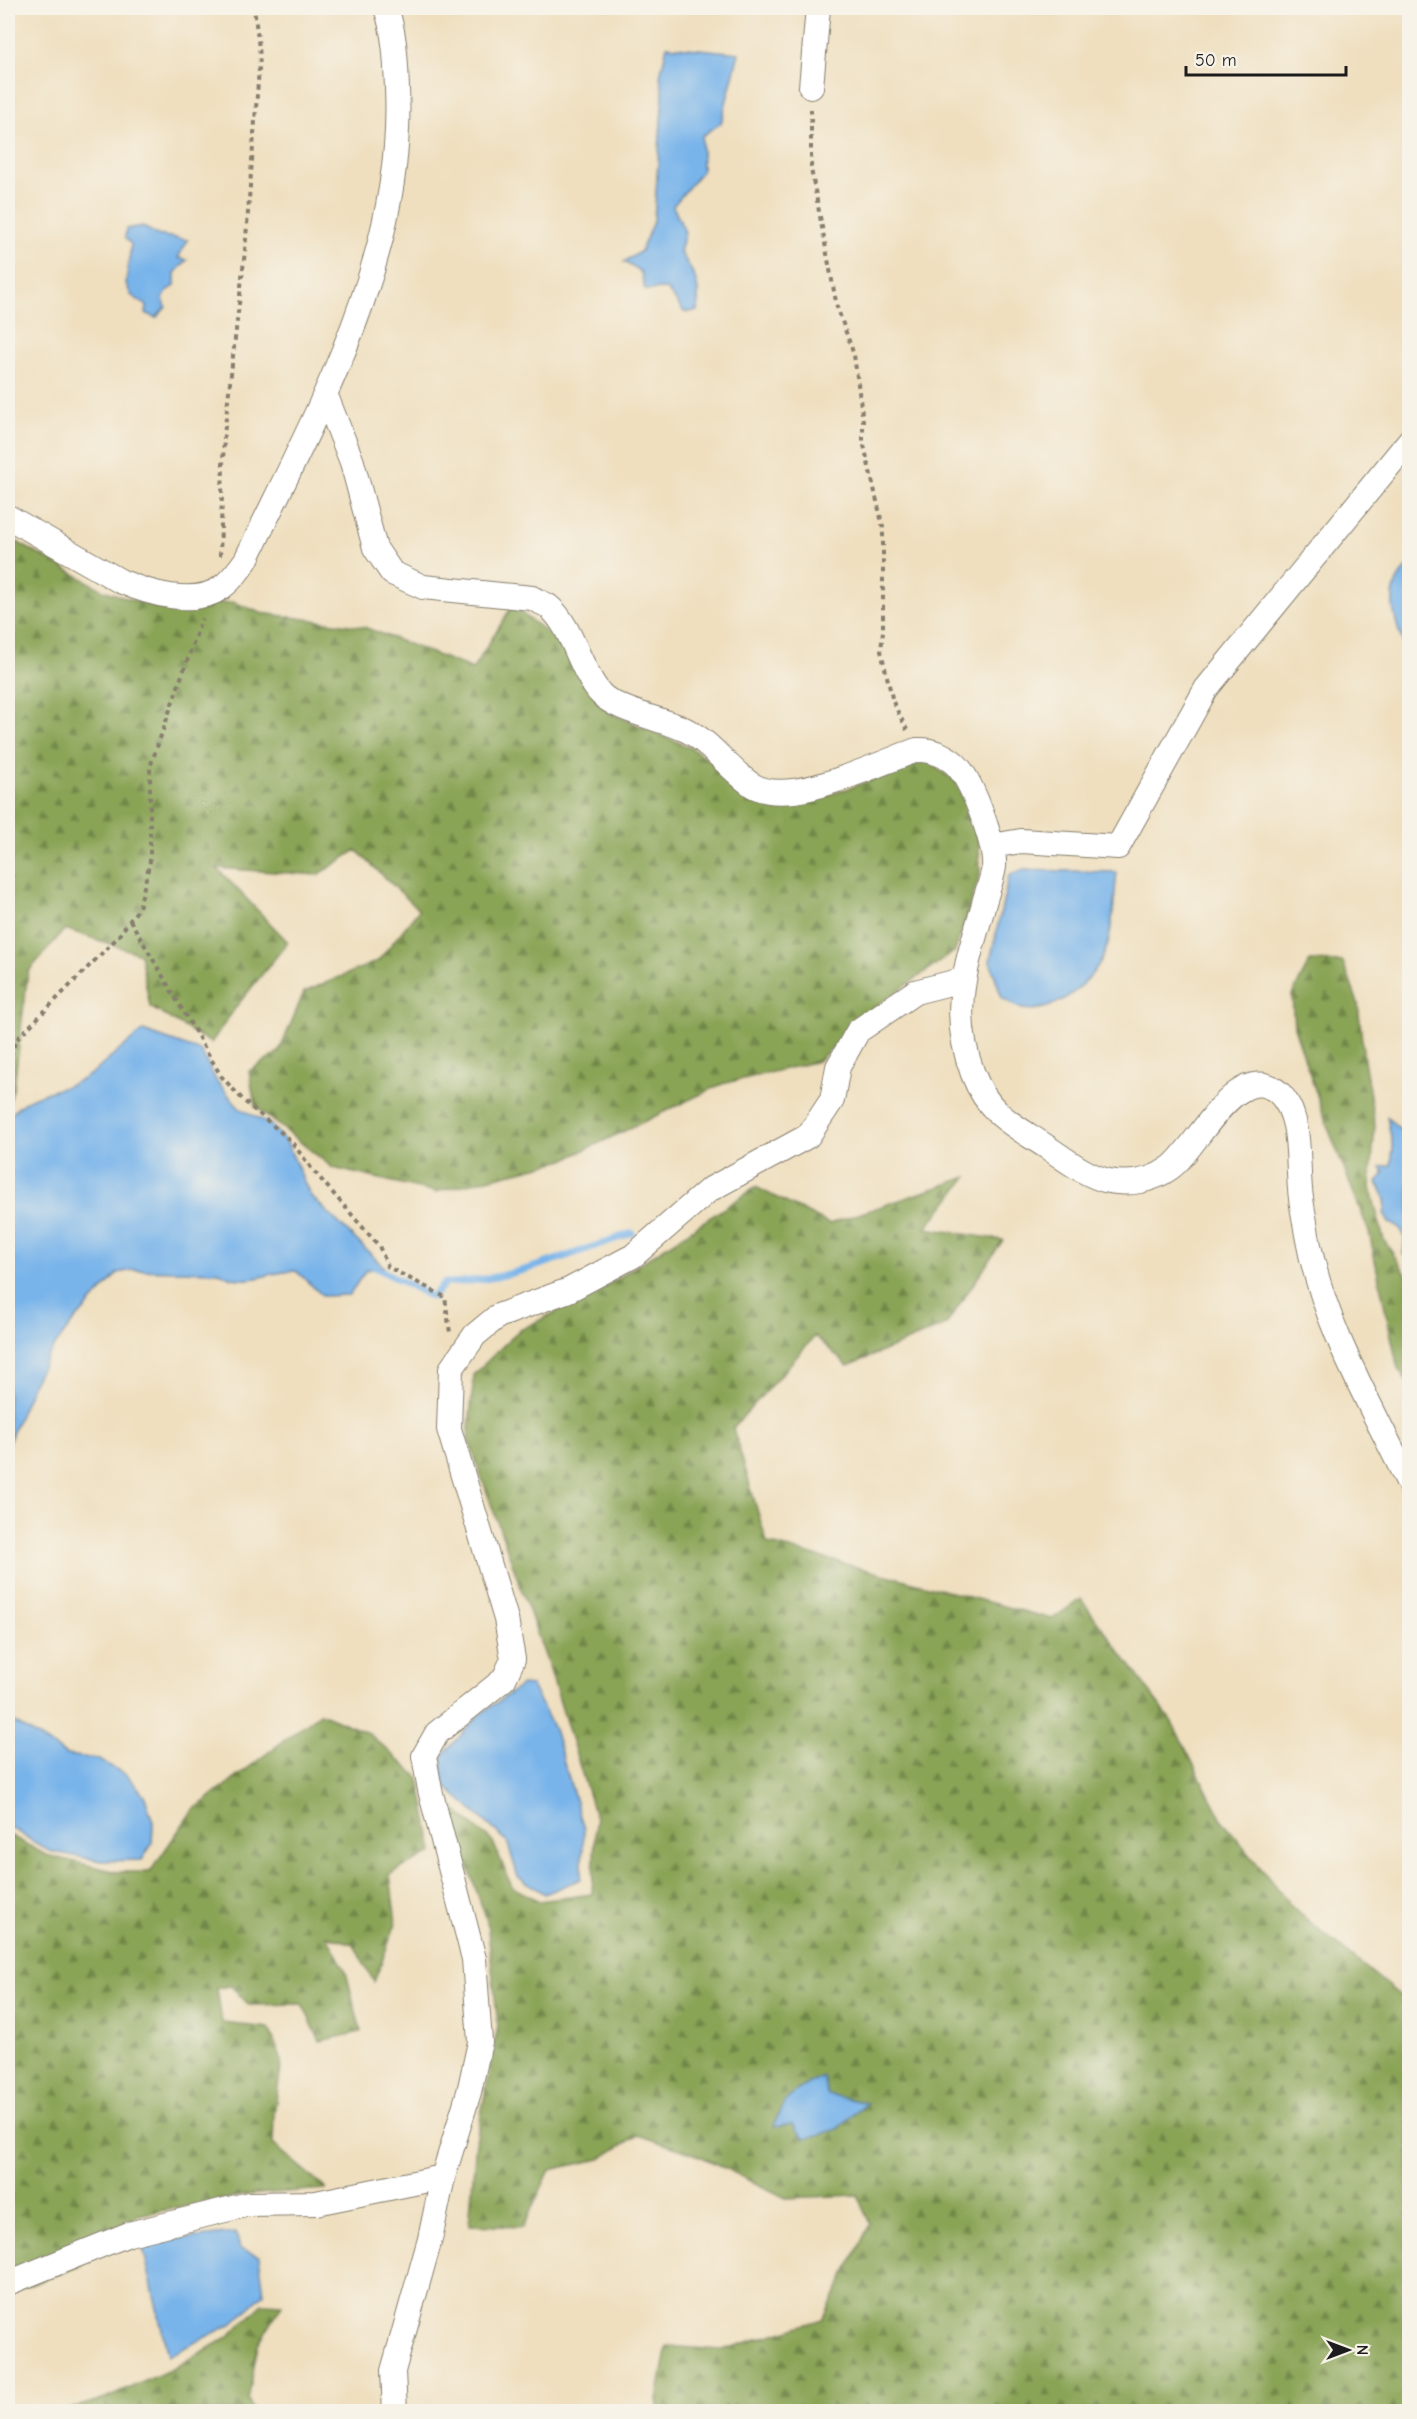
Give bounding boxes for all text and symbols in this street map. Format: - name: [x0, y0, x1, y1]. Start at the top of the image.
- scale bar: [1186, 39, 1346, 77]
- text: 50 m: [1195, 50, 1237, 71]
- north arrow: [1318, 2320, 1378, 2380]
- text: N: [1353, 2345, 1371, 2355]

